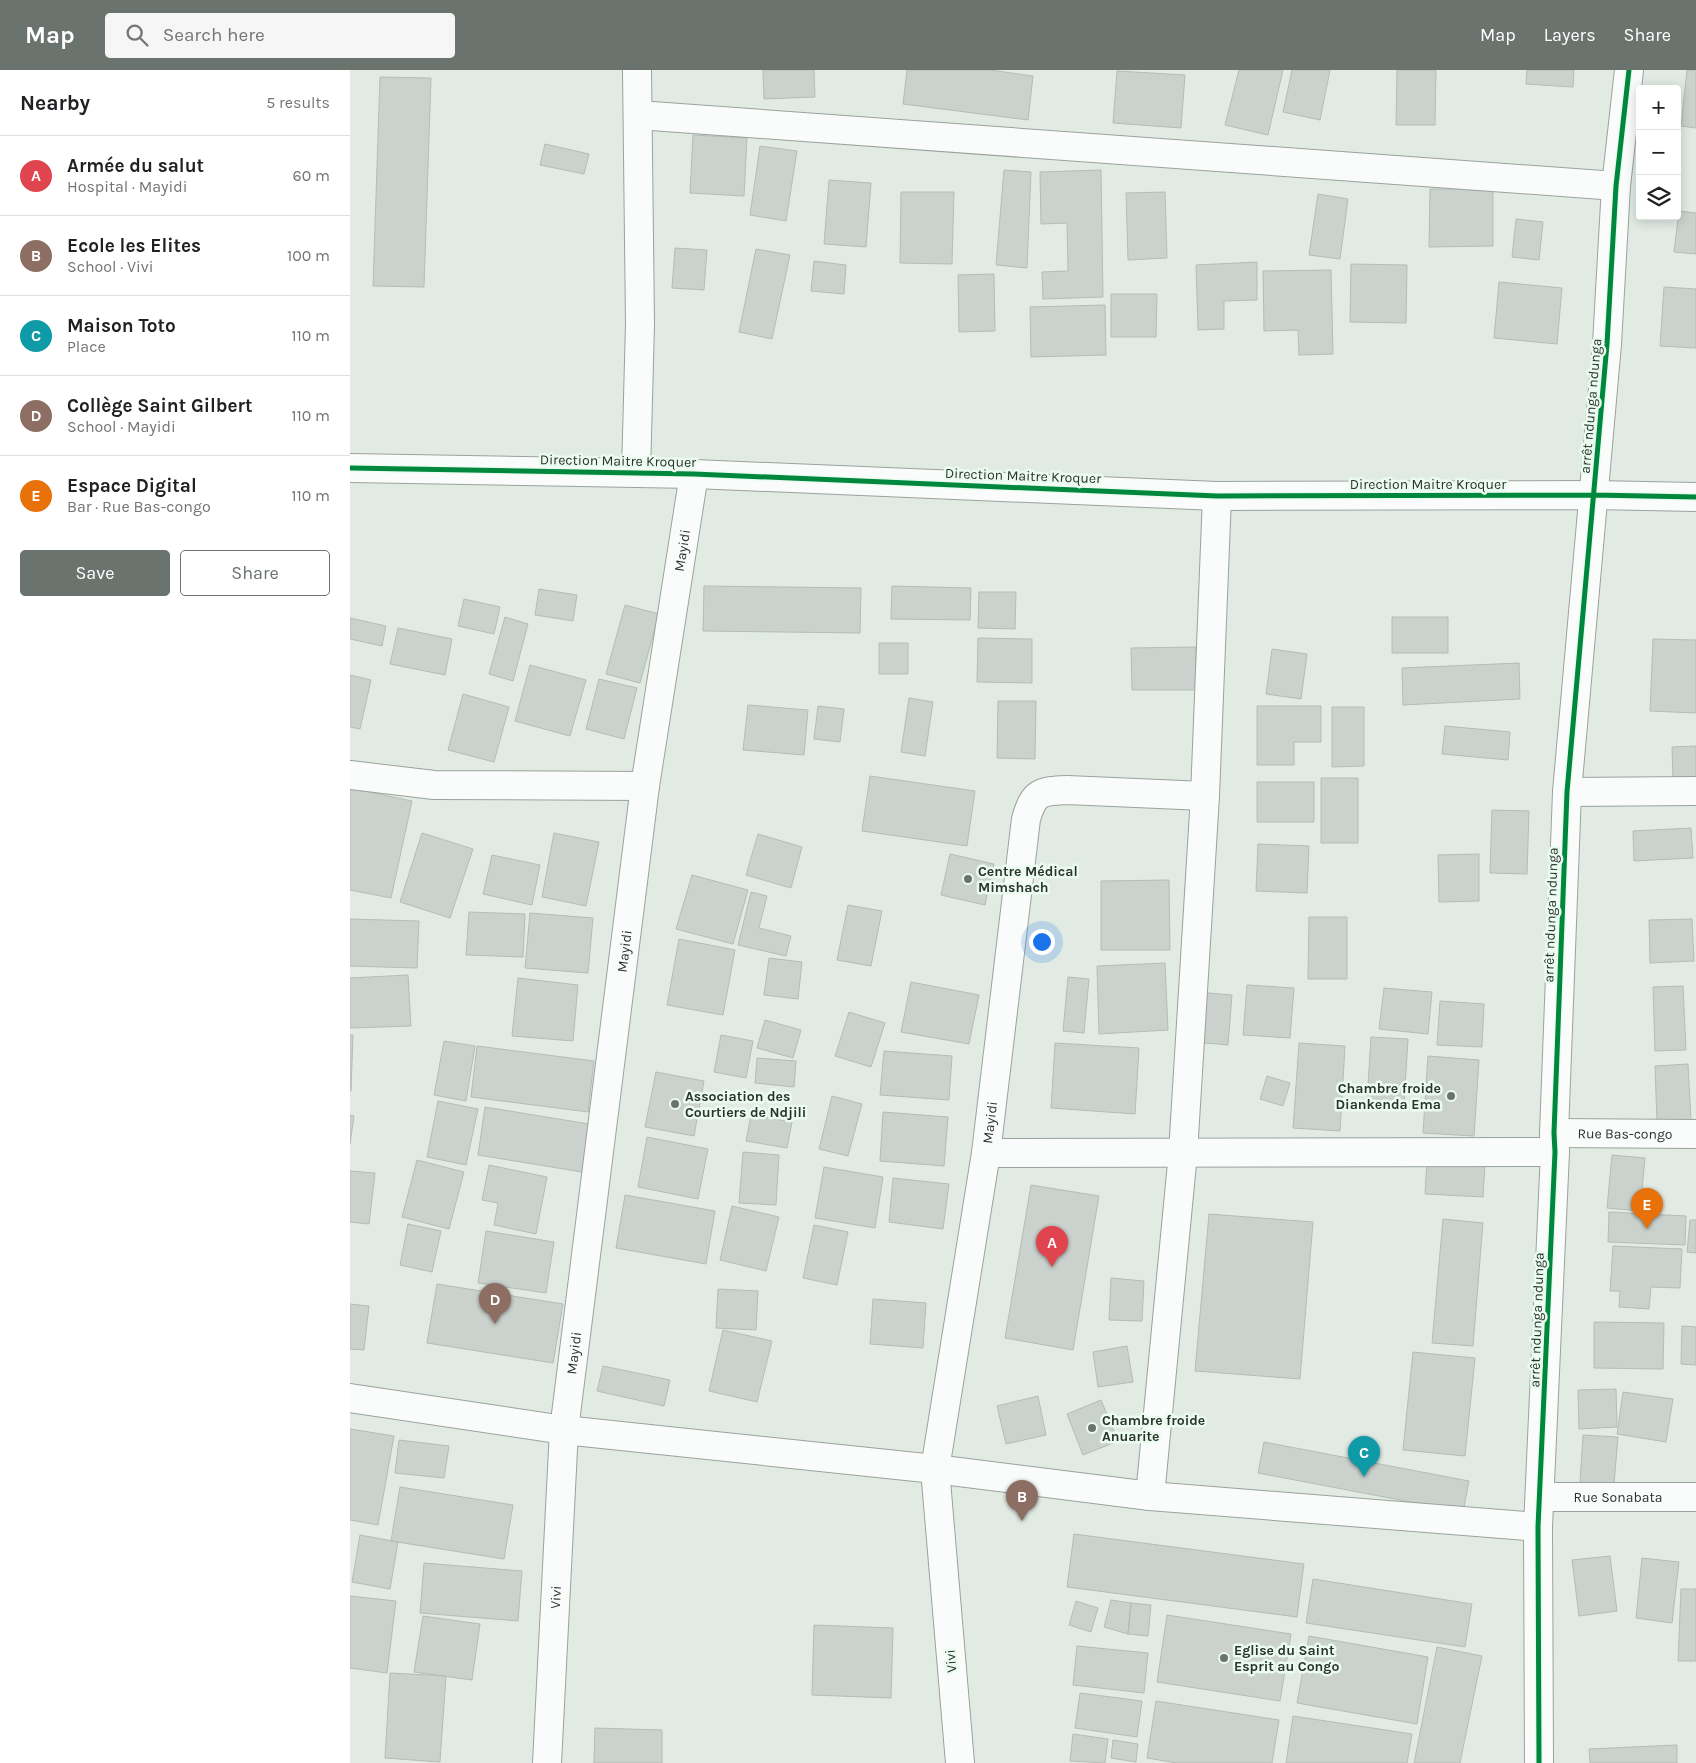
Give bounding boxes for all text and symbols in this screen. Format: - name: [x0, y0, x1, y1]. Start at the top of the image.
- search box: [105, 13, 455, 58]
- text: Map: [25, 21, 75, 49]
- icon: search: [123, 21, 151, 49]
- text: Search here: [163, 24, 265, 46]
- text: Map: [1480, 24, 1516, 46]
- text: Layers: [1544, 24, 1596, 46]
- text: Share: [1624, 24, 1671, 46]
- map controls: [1636, 85, 1681, 220]
- button: +: [1636, 85, 1681, 130]
- text: Nearby: [20, 91, 90, 115]
- text: 5 results: [266, 93, 330, 112]
- button: −: [1636, 130, 1681, 175]
- text: Armée du salut: [67, 155, 204, 177]
- text: A: [31, 166, 41, 185]
- text: 60 m: [293, 166, 330, 185]
- button: layers: [1636, 175, 1681, 220]
- text: Hospital · Mayidi: [67, 177, 188, 196]
- text: Ecole les Elites: [67, 235, 201, 257]
- text: B: [31, 246, 41, 265]
- text: 100 m: [287, 246, 330, 265]
- text: School · Vivi: [67, 257, 154, 276]
- text: Maison Toto: [67, 315, 176, 337]
- text: C: [31, 326, 41, 345]
- text: 110 m: [291, 326, 330, 345]
- text: Place: [67, 337, 106, 356]
- street label: arrêt ndunga ndunga: [1577, 338, 1605, 474]
- text: Collège Saint Gilbert: [67, 395, 253, 417]
- text: D: [31, 406, 41, 425]
- text: 110 m: [291, 406, 330, 425]
- text: School · Mayidi: [67, 417, 176, 436]
- street label: Direction Maitre Kroquer: [540, 451, 697, 471]
- street label: Direction Maitre Kroquer: [945, 465, 1102, 487]
- text: Espace Digital: [67, 475, 197, 497]
- street label: Direction Maitre Kroquer: [1350, 476, 1507, 493]
- text: E: [31, 486, 41, 505]
- text: 110 m: [291, 486, 330, 505]
- text: Bar · Rue Bas-congo: [67, 497, 211, 516]
- street label: Mayidi: [670, 528, 694, 573]
- button: Save: [20, 550, 170, 596]
- button: Share: [180, 550, 330, 596]
- street label: arrêt ndunga ndunga: [1540, 847, 1562, 983]
- place label: Centre Médical Mimshach: [978, 863, 1078, 896]
- marker: Centre Médical Mimshach: [962, 873, 974, 885]
- street label: Mayidi: [613, 929, 635, 973]
- your location: [1029, 929, 1055, 955]
- place label: Chambre froide Diankenda Ema: [1335, 1080, 1441, 1113]
- place label: Association des Courtiers de Ndjili: [685, 1088, 806, 1121]
- marker: Chambre froide Diankenda Ema: [1445, 1090, 1457, 1102]
- marker: Association des Courtiers de Ndjili: [669, 1098, 681, 1110]
- street label: Mayidi: [979, 1100, 1001, 1145]
- street label: Rue Bas-congo: [1577, 1125, 1673, 1142]
- pin: E: [1631, 1188, 1663, 1229]
- pin: A: [1036, 1226, 1068, 1267]
- street label: arrêt ndunga ndunga: [1526, 1252, 1548, 1388]
- pin: D: [479, 1283, 511, 1324]
- street label: Mayidi: [563, 1331, 585, 1375]
- place label: Chambre froide Anuarite: [1102, 1412, 1205, 1445]
- marker: Chambre froide Anuarite: [1086, 1422, 1098, 1434]
- pin: C: [1348, 1436, 1380, 1477]
- pin: B: [1006, 1480, 1038, 1521]
- street label: Rue Sonabata: [1574, 1489, 1662, 1506]
- street label: Vivi: [546, 1585, 565, 1609]
- place label: Eglise du Saint Esprit au Congo: [1234, 1642, 1339, 1675]
- street label: Vivi: [942, 1649, 960, 1673]
- marker: Eglise du Saint Esprit au Congo: [1218, 1652, 1230, 1664]

